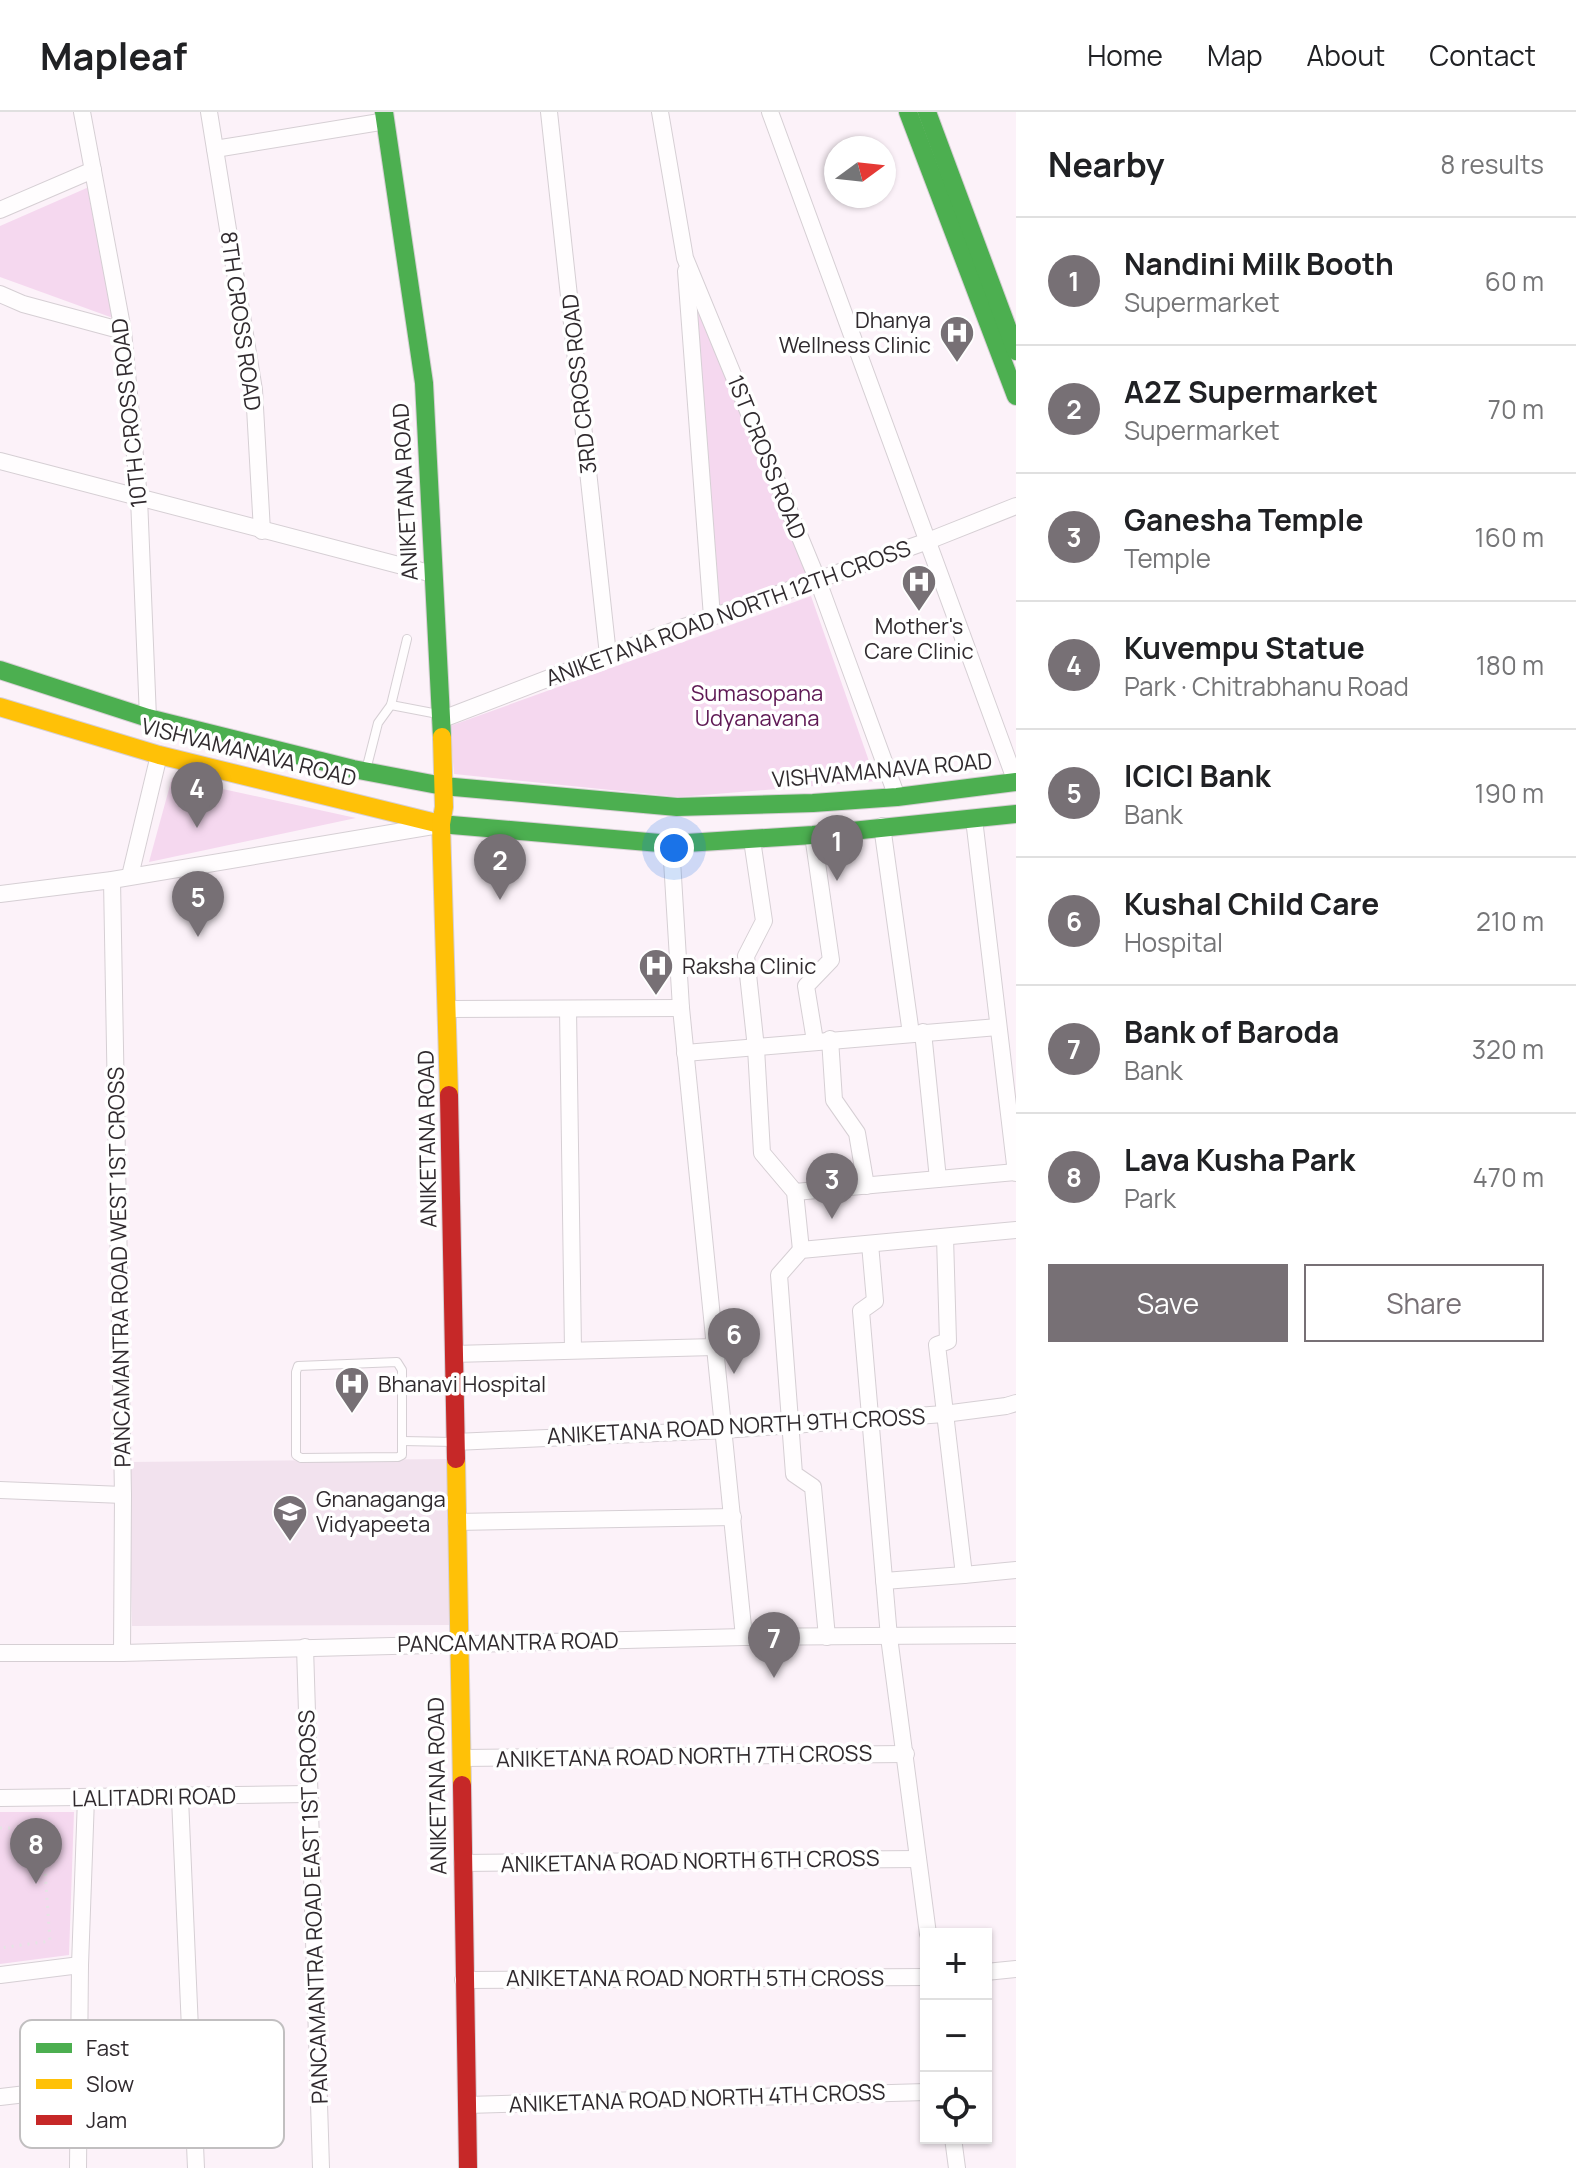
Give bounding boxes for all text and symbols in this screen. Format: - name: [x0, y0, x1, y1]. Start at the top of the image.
- text: Mapleaf: [40, 29, 187, 81]
- text: Home: [1087, 36, 1163, 74]
- text: Map: [1207, 36, 1263, 74]
- text: About: [1307, 36, 1385, 74]
- text: Contact: [1429, 36, 1536, 74]
- north arrow: [824, 136, 896, 208]
- text: Nearby: [1048, 141, 1164, 187]
- text: 8 results: [1440, 146, 1544, 182]
- street label: 8TH CROSS ROAD: [214, 229, 268, 413]
- text: Nandini Milk Booth: [1124, 243, 1394, 284]
- text: 1: [1068, 263, 1080, 299]
- text: 60 m: [1485, 263, 1544, 299]
- text: Supermarket: [1124, 284, 1280, 320]
- street label: 3RD CROSS ROAD: [555, 293, 603, 475]
- place label: Dhanya Wellness Clinic: [779, 305, 931, 360]
- hospital icon: Dhanya Wellness Clinic: [938, 314, 976, 364]
- street label: 10TH CROSS ROAD: [104, 317, 154, 509]
- street label: 1ST CROSS ROAD: [720, 371, 814, 543]
- text: A2Z Supermarket: [1124, 371, 1378, 412]
- text: 2: [1066, 391, 1082, 427]
- text: 70 m: [1488, 391, 1544, 427]
- street label: ANIKETANA ROAD: [385, 402, 425, 582]
- text: Supermarket: [1124, 412, 1280, 448]
- text: Ganesha Temple: [1124, 499, 1363, 540]
- text: 3: [1066, 519, 1082, 555]
- text: 160 m: [1475, 519, 1544, 555]
- street label: ANIKETANA ROAD NORTH 12TH CROSS: [541, 533, 915, 693]
- text: Temple: [1124, 540, 1211, 576]
- hospital icon: Mother's Care Clinic: [900, 563, 938, 613]
- place label: Mother's Care Clinic: [864, 611, 974, 666]
- text: Kuvempu Statue: [1124, 627, 1365, 668]
- text: 4: [1066, 647, 1082, 683]
- text: 180 m: [1476, 647, 1544, 683]
- text: Park · Chitrabhanu Road: [1124, 668, 1409, 704]
- park label: Sumasopana Udyanavana: [691, 678, 823, 733]
- street label: VISHVAMANAVA ROAD: [138, 711, 360, 793]
- street label: VISHVAMANAVA ROAD: [771, 745, 993, 795]
- text: ICICI Bank: [1124, 755, 1271, 796]
- pin: 4: [171, 762, 223, 828]
- text: 5: [1066, 775, 1082, 811]
- text: 190 m: [1475, 775, 1544, 811]
- text: Bank: [1124, 796, 1183, 832]
- pin: 1: [811, 815, 863, 881]
- your location: [654, 828, 694, 868]
- pin: 2: [474, 834, 526, 900]
- pin: 5: [172, 871, 224, 937]
- text: Kushal Child Care: [1124, 883, 1379, 924]
- text: 6: [1066, 903, 1082, 939]
- text: 210 m: [1476, 903, 1544, 939]
- text: Hospital: [1124, 924, 1223, 960]
- hospital icon: Raksha Clinic: [637, 947, 675, 997]
- place label: Raksha Clinic: [682, 951, 816, 981]
- text: Bank of Baroda: [1124, 1011, 1339, 1052]
- text: 7: [1067, 1031, 1081, 1067]
- text: 320 m: [1472, 1031, 1544, 1067]
- street label: ANIKETANA ROAD: [410, 1050, 444, 1228]
- text: Bank: [1124, 1052, 1183, 1088]
- street label: PANCAMANTRA ROAD WEST 1ST CROSS: [101, 1066, 137, 1468]
- text: Lava Kusha Park: [1124, 1139, 1355, 1180]
- pin: 3: [806, 1153, 858, 1219]
- text: 8: [1066, 1159, 1082, 1195]
- text: 470 m: [1473, 1159, 1544, 1195]
- text: Park: [1124, 1180, 1176, 1216]
- button: Save: [1048, 1264, 1288, 1342]
- button: Share: [1304, 1264, 1544, 1342]
- pin: 6: [708, 1308, 760, 1374]
- hospital icon: Bhanavi Hospital: [333, 1365, 371, 1415]
- place label: Bhanavi Hospital: [378, 1369, 546, 1399]
- street label: ANIKETANA ROAD NORTH 9TH CROSS: [546, 1401, 926, 1451]
- place label: Gnanaganga Vidyapeeta: [316, 1484, 446, 1539]
- school or university icon: Gnanaganga Vidyapeeta: [271, 1493, 309, 1543]
- pin: 7: [748, 1612, 800, 1678]
- street label: PANCAMANTRA ROAD: [397, 1625, 619, 1659]
- street label: ANIKETANA ROAD: [420, 1697, 454, 1875]
- street label: PANCAMANTRA ROAD EAST 1ST CROSS: [291, 1710, 335, 2104]
- street label: ANIKETANA ROAD NORTH 7TH CROSS: [496, 1738, 872, 1774]
- street label: LALITADRI ROAD: [72, 1781, 236, 1813]
- pin: 8: [10, 1818, 62, 1884]
- street label: ANIKETANA ROAD NORTH 6TH CROSS: [500, 1843, 880, 1879]
- map controls: [920, 1928, 992, 2144]
- button: +: [920, 1928, 992, 2000]
- street label: ANIKETANA ROAD NORTH 5TH CROSS: [506, 1963, 884, 1993]
- button: −: [920, 2000, 992, 2072]
- legend: [20, 2020, 284, 2148]
- text: Fast: [86, 2033, 129, 2063]
- text: Slow: [86, 2069, 134, 2099]
- button: locate: [920, 2072, 992, 2144]
- street label: ANIKETANA ROAD NORTH 4TH CROSS: [508, 2076, 886, 2120]
- text: Jam: [86, 2105, 127, 2135]

